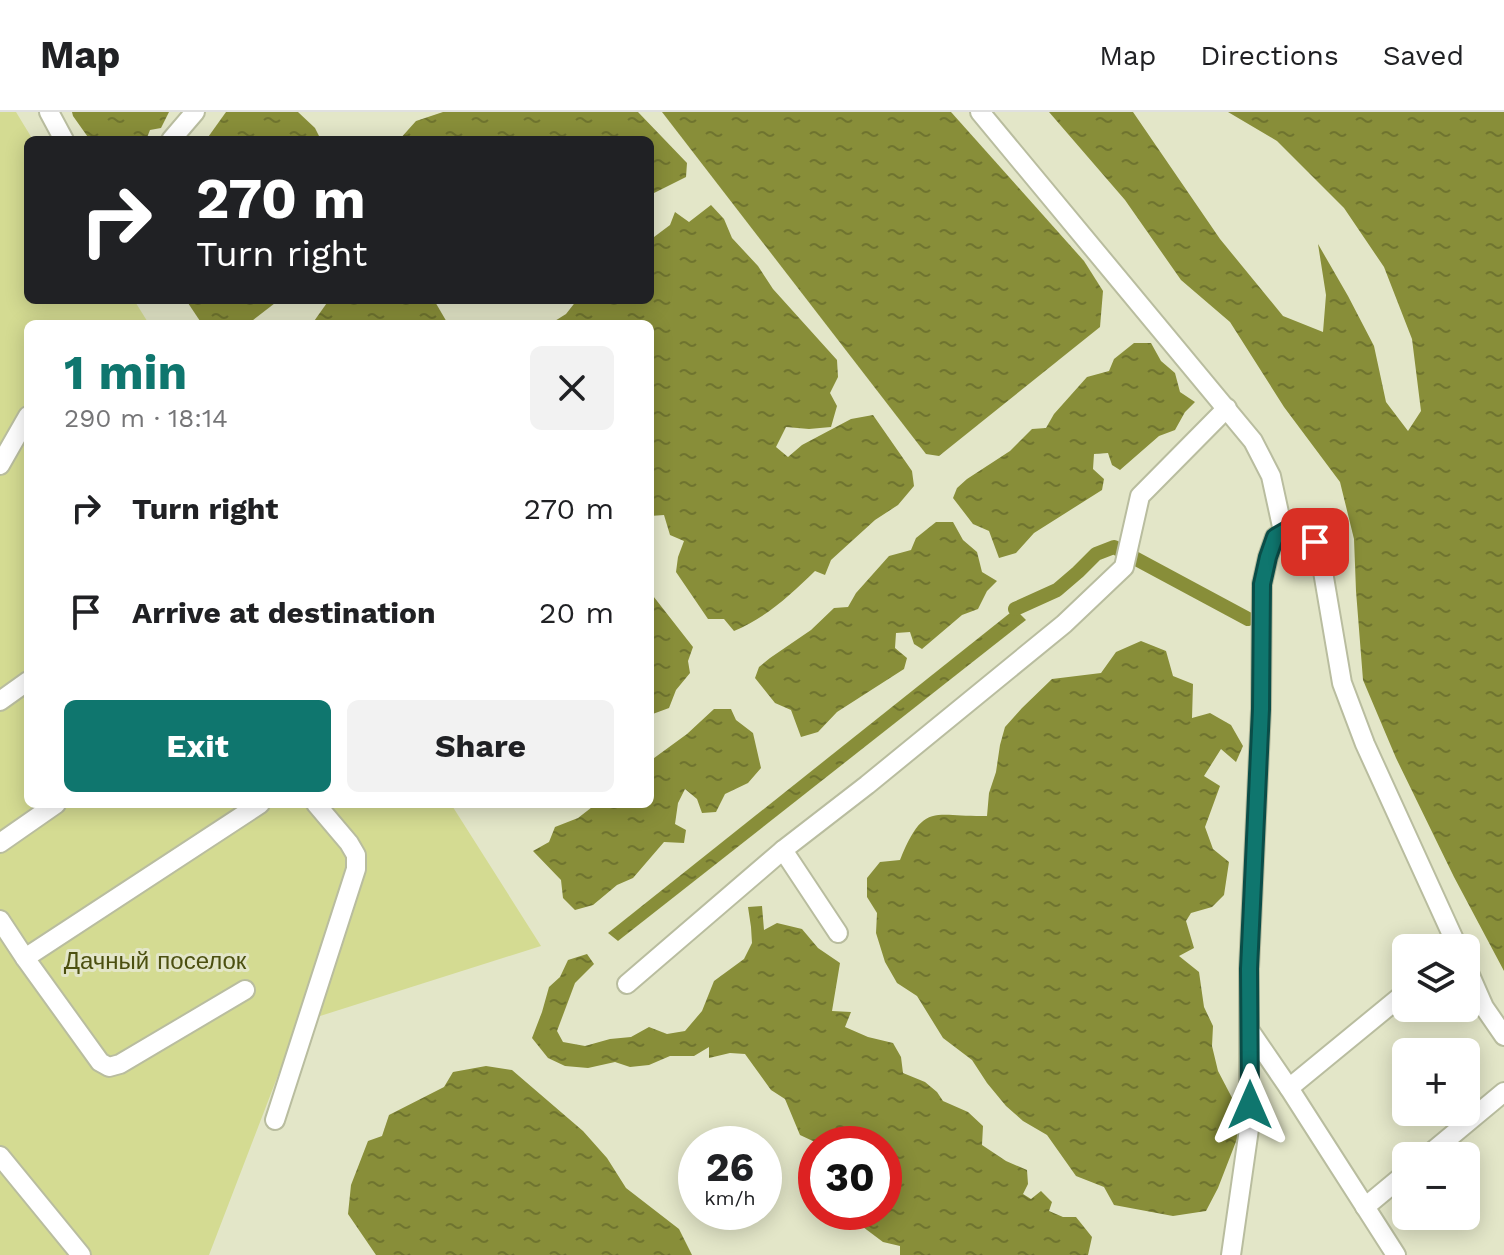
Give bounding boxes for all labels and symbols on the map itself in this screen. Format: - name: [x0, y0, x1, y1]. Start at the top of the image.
- pin: [1281, 508, 1349, 576]
- park label: Дачный поселок: [64, 947, 247, 975]
- position arrow: [1208, 1063, 1292, 1147]
- speed limit sign: 30: [798, 1126, 902, 1230]

